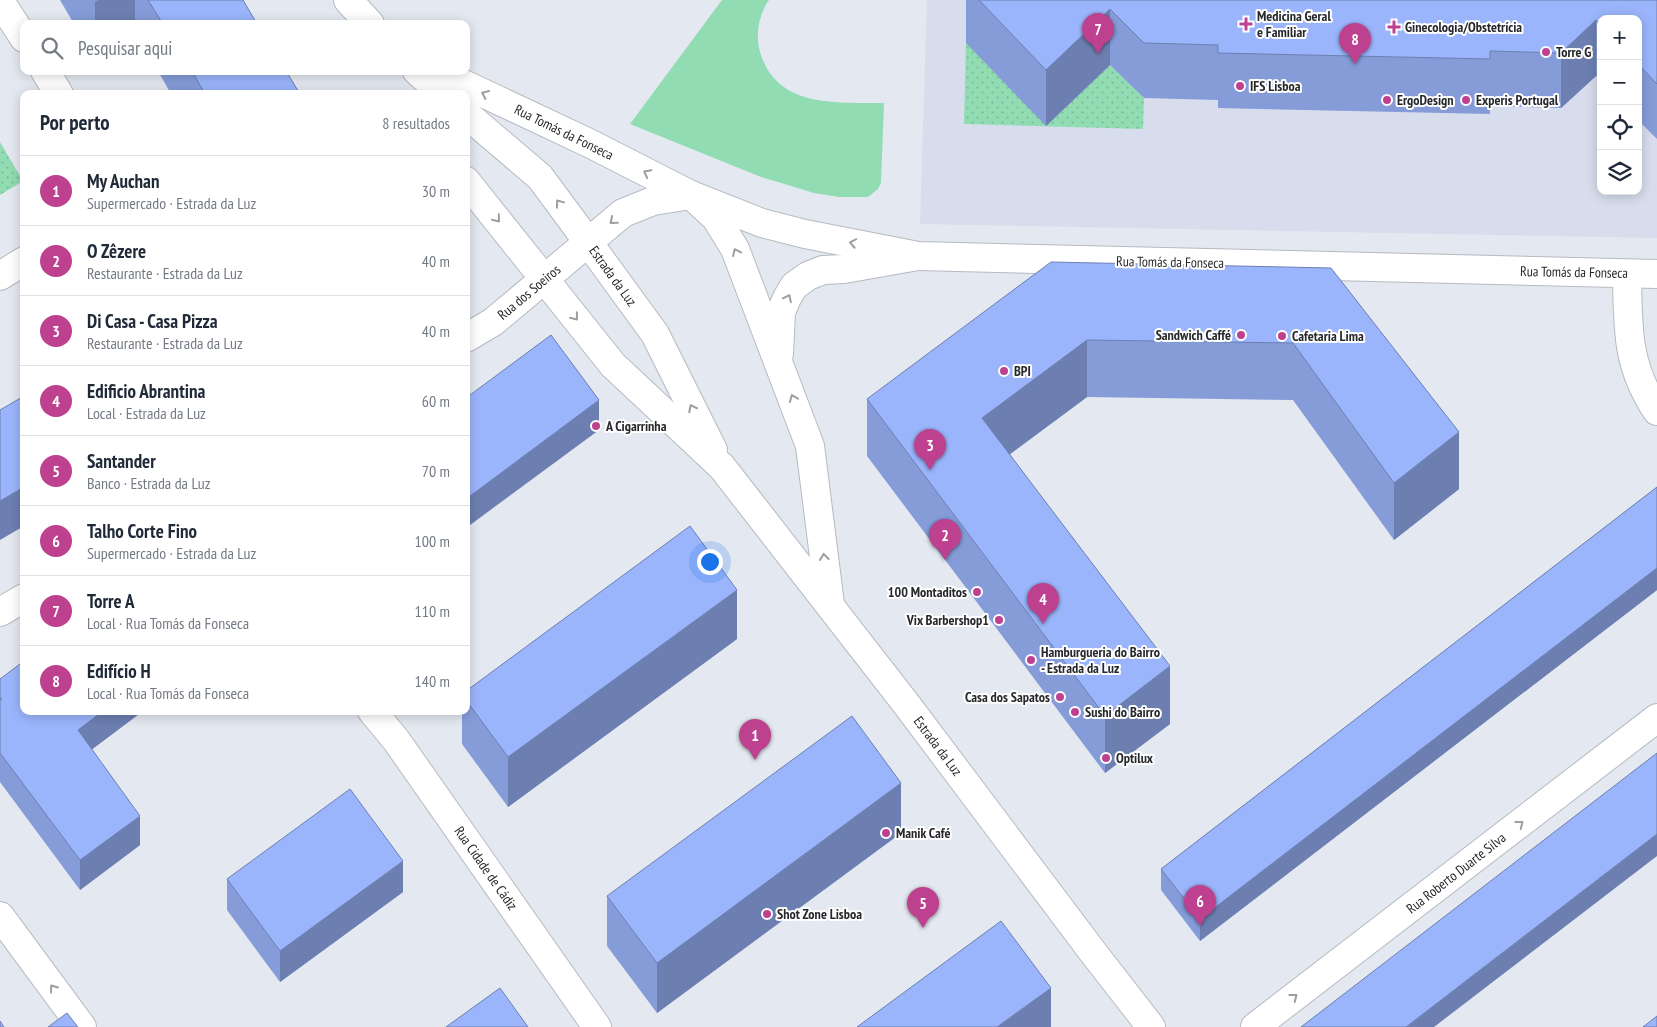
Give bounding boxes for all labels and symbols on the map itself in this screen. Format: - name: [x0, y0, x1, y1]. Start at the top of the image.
- place label: Medicina Geral e Familiar: [1257, 7, 1331, 41]
- pin: 7: [1082, 13, 1114, 54]
- marker: Medicina Geral e Familiar: [1239, 17, 1253, 31]
- place label: Ginecologia/Obstetrícia: [1405, 18, 1522, 36]
- marker: Ginecologia/Obstetrícia: [1387, 20, 1401, 34]
- pin: 8: [1339, 23, 1371, 64]
- place label: Torre G: [1556, 43, 1591, 61]
- marker: Torre G: [1540, 46, 1552, 58]
- place label: IFS Lisboa: [1250, 77, 1301, 95]
- marker: IFS Lisboa: [1234, 80, 1246, 92]
- one-way arrow: [481, 90, 490, 101]
- place label: ErgoDesign: [1397, 91, 1454, 109]
- place label: Experis Portugal: [1476, 91, 1559, 109]
- marker: ErgoDesign: [1381, 94, 1393, 106]
- marker: Experis Portugal: [1460, 94, 1472, 106]
- street label: Rua Tomás da Fonseca: [512, 100, 616, 164]
- one-way arrow: [644, 169, 653, 179]
- one-way arrow: [556, 199, 565, 209]
- one-way arrow: [491, 213, 499, 222]
- one-way arrow: [610, 216, 619, 224]
- one-way arrow: [849, 238, 857, 249]
- street label: Estrada da Luz: [585, 242, 641, 310]
- one-way arrow: [731, 248, 742, 257]
- street label: Rua Tomás da Fonseca: [1116, 252, 1224, 272]
- street label: Rua dos Soeiros: [494, 260, 564, 324]
- street label: Rua Tomás da Fonseca: [1520, 262, 1628, 282]
- one-way arrow: [781, 294, 792, 303]
- one-way arrow: [569, 311, 577, 320]
- place label: Sandwich Caffé: [1156, 326, 1231, 344]
- place label: Cafetaria Lima: [1292, 327, 1364, 345]
- marker: Sandwich Caffé: [1235, 329, 1247, 341]
- marker: Cafetaria Lima: [1276, 330, 1288, 342]
- place label: BPI: [1014, 362, 1031, 380]
- marker: BPI: [998, 365, 1010, 377]
- one-way arrow: [788, 394, 799, 403]
- one-way arrow: [688, 404, 698, 413]
- place label: A Cigarrinha: [605, 417, 667, 435]
- marker: A Cigarrinha: [590, 420, 602, 432]
- pin: 3: [914, 429, 946, 470]
- pin: 2: [929, 519, 961, 560]
- your location: [697, 549, 723, 575]
- one-way arrow: [819, 552, 830, 560]
- place label: 100 Montaditos: [888, 583, 967, 601]
- pin: 4: [1027, 583, 1059, 624]
- marker: 100 Montaditos: [971, 586, 983, 598]
- place label: Vix Barbershop1: [906, 611, 989, 629]
- marker: Vix Barbershop1: [993, 614, 1005, 626]
- place label: Hamburgueria do Bairro - Estrada da Luz: [1041, 643, 1160, 677]
- marker: Hamburgueria do Bairro - Estrada da Luz: [1025, 654, 1037, 666]
- place label: Casa dos Sapatos: [965, 688, 1050, 706]
- marker: Casa dos Sapatos: [1054, 691, 1066, 703]
- place label: Sushi do Bairro: [1085, 703, 1160, 721]
- marker: Sushi do Bairro: [1069, 706, 1081, 718]
- street label: Estrada da Luz: [910, 713, 966, 779]
- pin: 1: [739, 719, 771, 760]
- place label: Optilux: [1116, 749, 1154, 767]
- marker: Optilux: [1100, 752, 1112, 764]
- one-way arrow: [1514, 821, 1523, 829]
- street label: Rua Cidade de Cádiz: [450, 823, 522, 913]
- place label: Manik Café: [896, 824, 950, 842]
- marker: Manik Café: [880, 827, 892, 839]
- street label: Rua Roberto Duarte Silva: [1403, 829, 1509, 917]
- pin: 6: [1184, 885, 1216, 926]
- pin: 5: [907, 887, 939, 928]
- place label: Shot Zone Lisboa: [777, 905, 862, 923]
- marker: Shot Zone Lisboa: [761, 908, 773, 920]
- one-way arrow: [50, 984, 59, 994]
- one-way arrow: [1288, 995, 1297, 1003]

